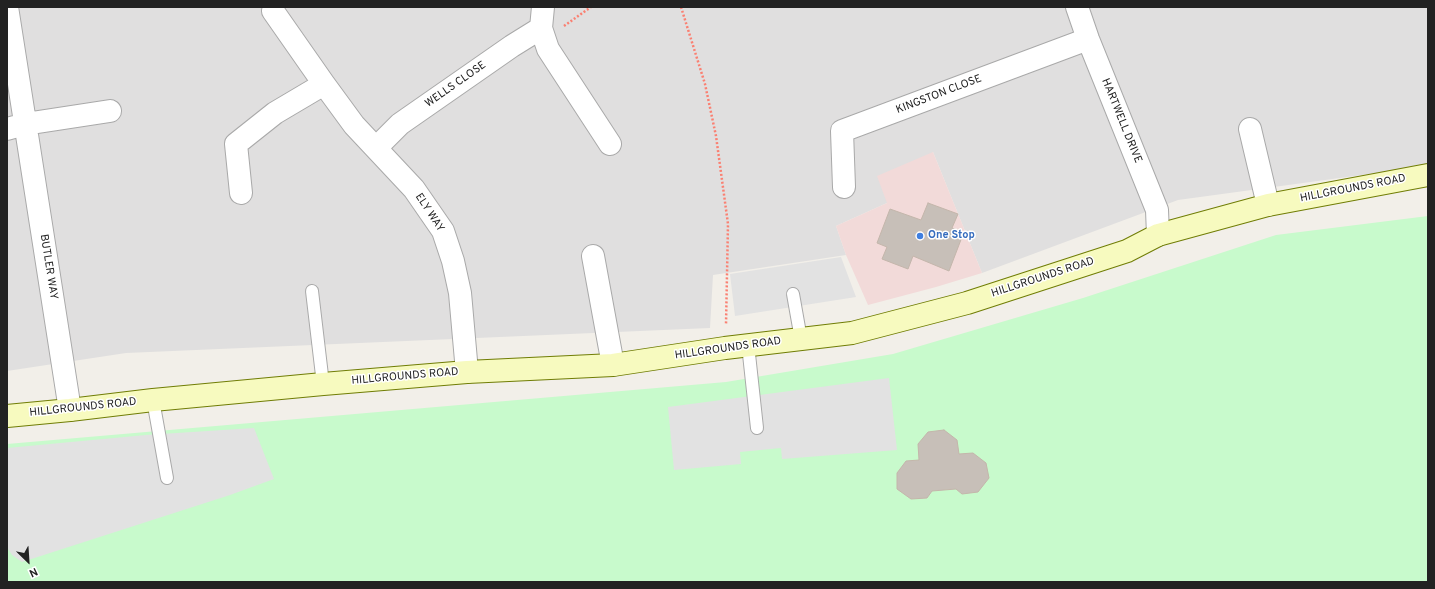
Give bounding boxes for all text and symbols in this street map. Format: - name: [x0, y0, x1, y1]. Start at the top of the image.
- street label: WELLS CLOSE: [423, 59, 489, 111]
- street label: KINGSTON CLOSE: [894, 73, 984, 117]
- street label: HARTWELL DRIVE: [1098, 77, 1144, 165]
- street label: HILLGROUNDS ROAD: [1299, 172, 1407, 206]
- street label: ELY WAY: [412, 191, 446, 235]
- place label: One Stop: [928, 229, 975, 243]
- marker: One Stop: [915, 231, 925, 241]
- street label: BUTLER WAY: [36, 233, 60, 301]
- street label: HILLGROUNDS ROAD: [990, 255, 1096, 301]
- street label: HILLGROUNDS ROAD: [674, 335, 782, 363]
- street label: HILLGROUNDS ROAD: [351, 366, 459, 388]
- street label: HILLGROUNDS ROAD: [29, 396, 137, 420]
- north arrow: [8, 541, 48, 581]
- text: N: [27, 564, 40, 580]

